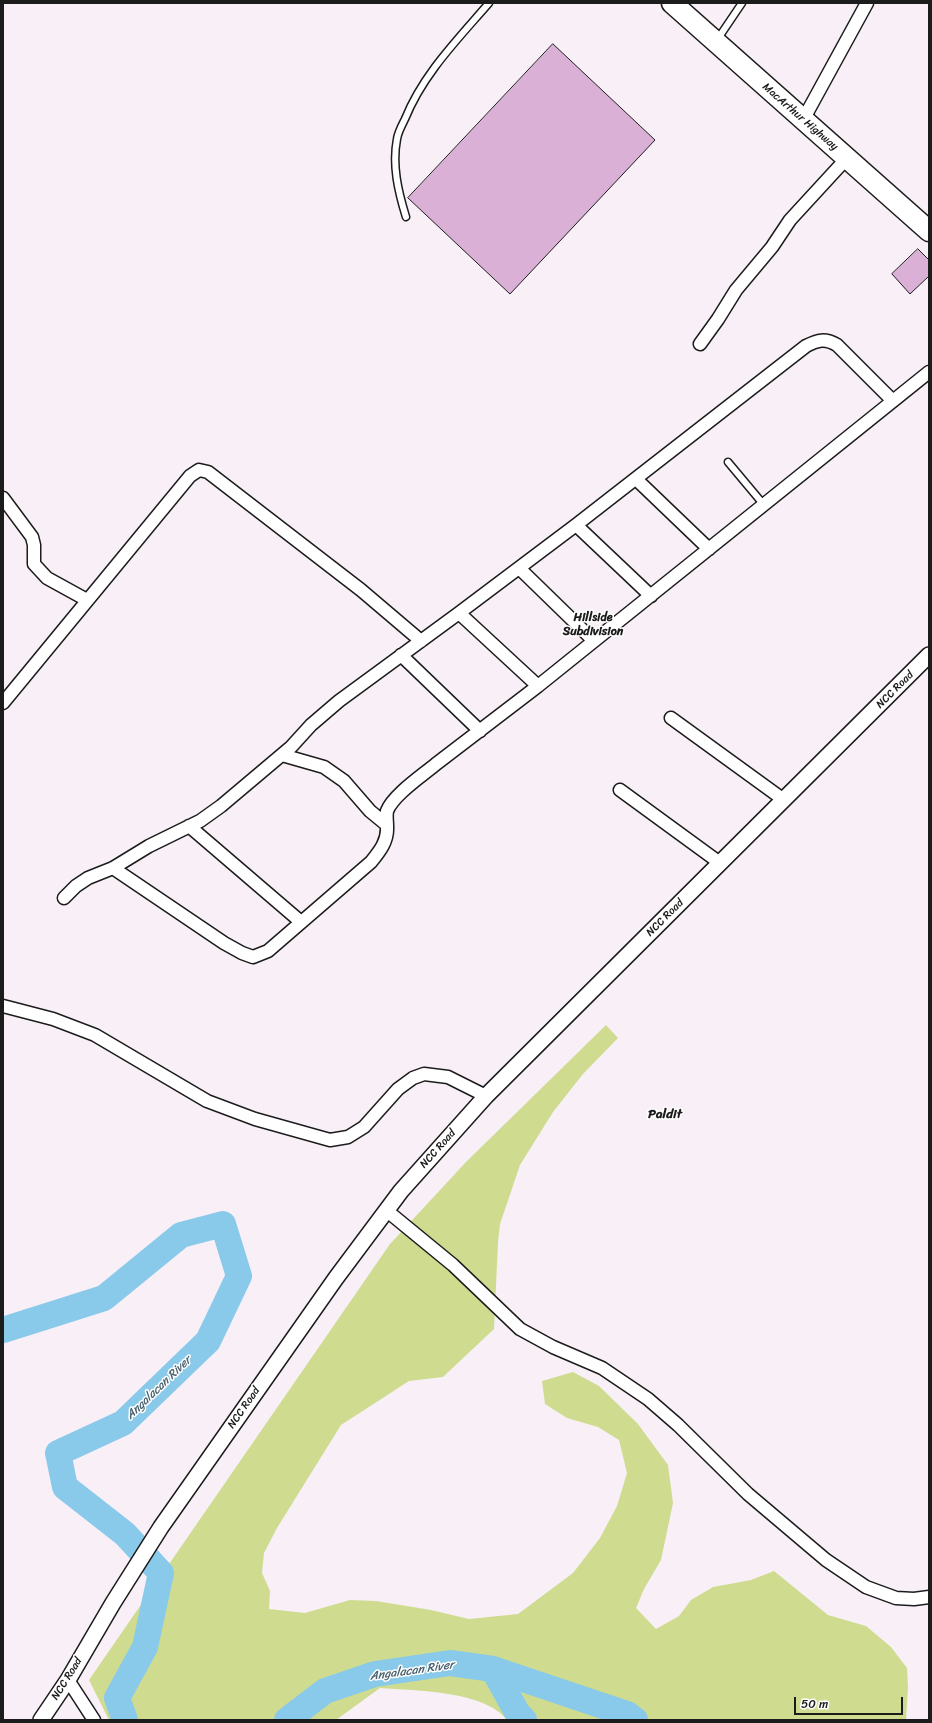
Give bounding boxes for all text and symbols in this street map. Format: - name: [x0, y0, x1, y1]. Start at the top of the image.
- street label: MacArthur Highway: [759, 80, 841, 154]
- district label: Hillside Subdivision: [563, 611, 623, 639]
- street label: NCC Road: [874, 669, 916, 711]
- street label: NCC Road: [644, 897, 686, 939]
- district label: Paldit: [648, 1107, 682, 1123]
- street label: NCC Road: [417, 1127, 459, 1171]
- water label: Angalacan River: [124, 1353, 194, 1423]
- street label: NCC Road: [225, 1385, 263, 1431]
- street label: NCC Road: [49, 1655, 85, 1703]
- water label: Angalacan River: [369, 1658, 455, 1684]
- scale bar: [796, 1689, 905, 1715]
- text: 50 m: [801, 1693, 828, 1715]

